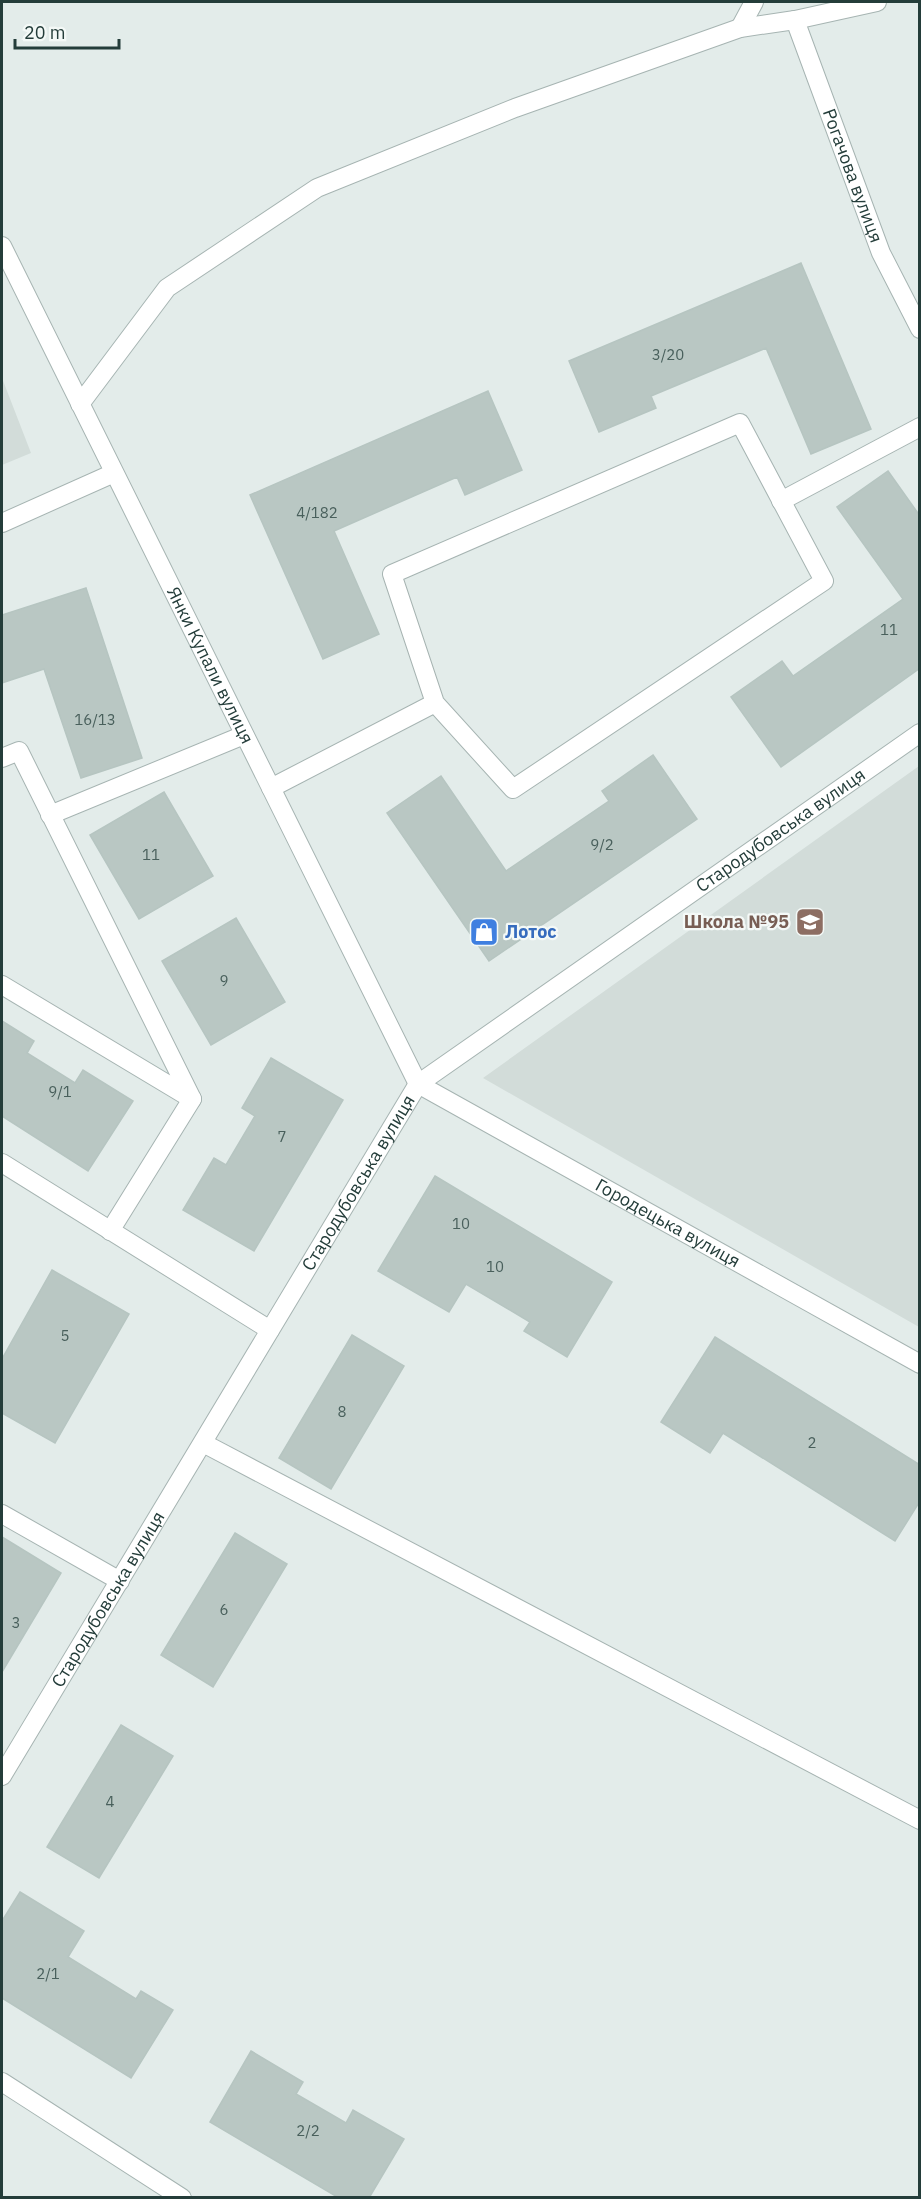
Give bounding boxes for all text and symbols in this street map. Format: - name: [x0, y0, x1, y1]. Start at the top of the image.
- scale bar: [15, 12, 118, 50]
- text: 20 m: [24, 21, 66, 44]
- street label: Рогачова вулиця: [818, 105, 888, 246]
- house number: 3/20: [652, 345, 684, 364]
- house number: 4/182: [296, 503, 338, 522]
- street label: Янки Купали вулиця: [162, 583, 259, 747]
- house number: 11: [880, 620, 898, 639]
- house number: 16/13: [74, 710, 116, 729]
- street label: Стародубовська вулиця: [691, 763, 870, 897]
- house number: 9/2: [590, 835, 614, 854]
- house number: 11: [142, 845, 160, 864]
- school or university icon: Школа №95: [794, 906, 826, 938]
- place label: Школа №95: [684, 910, 789, 933]
- shop icon: Лотос: [468, 916, 500, 948]
- place label: Лотос: [505, 920, 557, 943]
- house number: 9: [219, 971, 229, 990]
- house number: 9/1: [48, 1082, 72, 1101]
- street label: Стародубовська вулиця: [296, 1090, 420, 1275]
- house number: 7: [277, 1127, 287, 1146]
- street label: Городецька вулиця: [592, 1173, 744, 1272]
- house number: 10: [452, 1214, 470, 1233]
- house number: 10: [486, 1257, 504, 1276]
- house number: 5: [60, 1326, 70, 1345]
- house number: 8: [337, 1402, 347, 1421]
- house number: 2: [807, 1433, 817, 1452]
- street label: Стародубовська вулиця: [46, 1507, 169, 1691]
- house number: 6: [219, 1600, 229, 1619]
- house number: 3: [11, 1613, 21, 1632]
- house number: 4: [105, 1792, 115, 1811]
- house number: 2/1: [36, 1964, 60, 1983]
- house number: 2/2: [296, 2121, 320, 2140]

